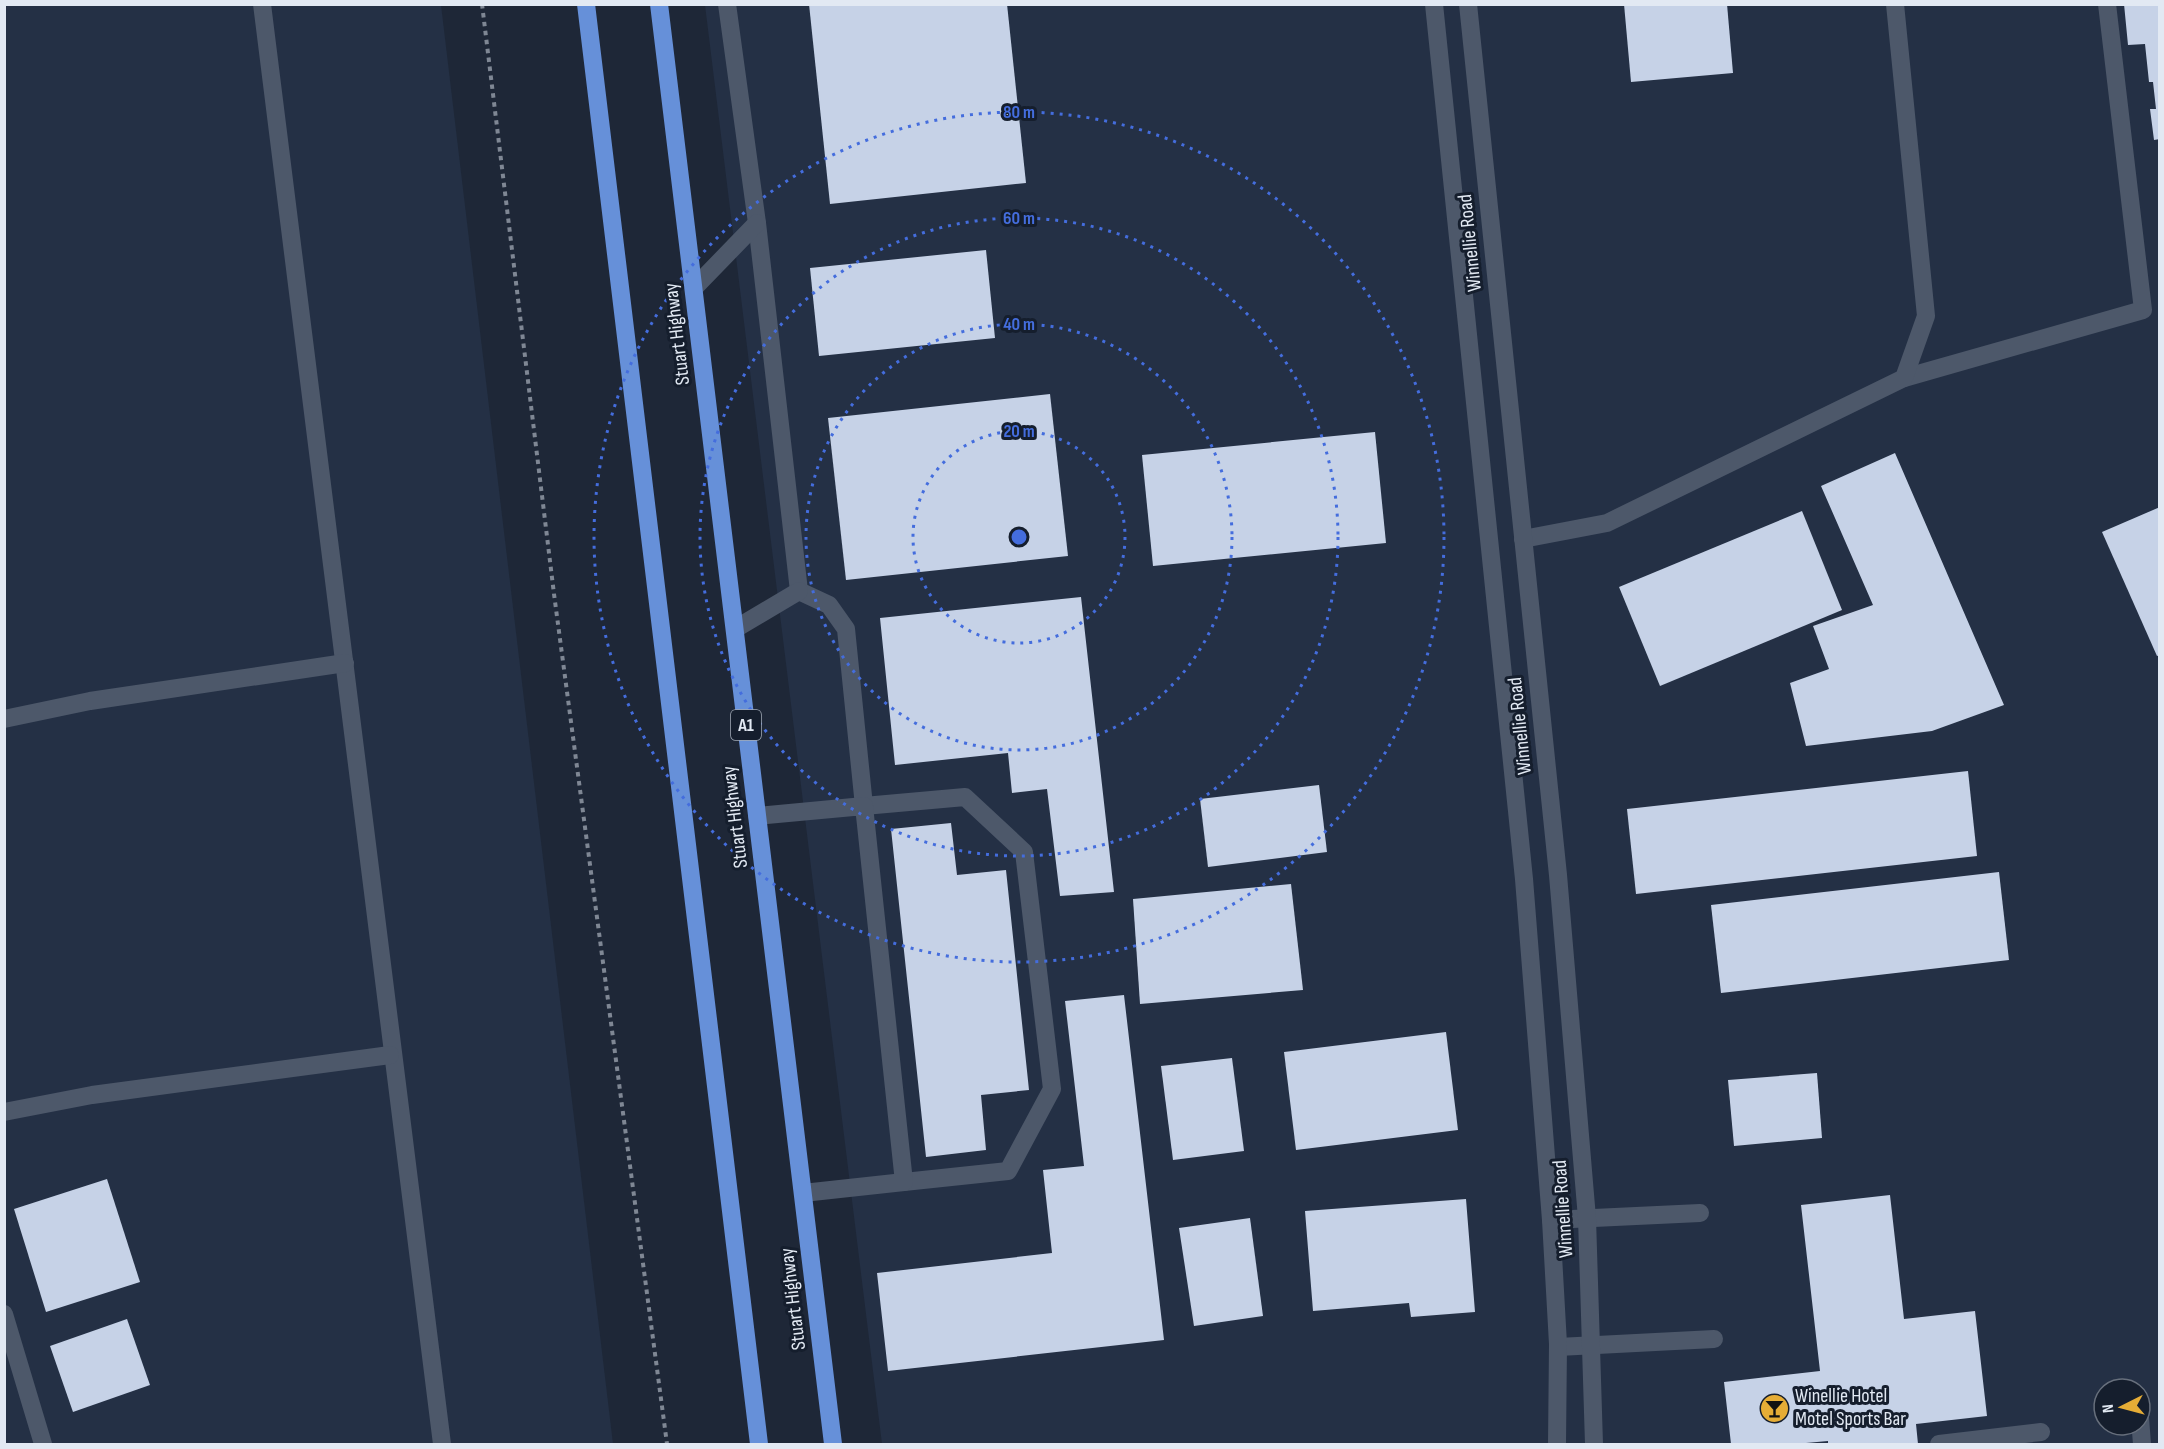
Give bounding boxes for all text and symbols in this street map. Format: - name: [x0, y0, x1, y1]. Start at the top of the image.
- text: 80 m: [1003, 102, 1035, 123]
- street label: Winnellie Road: [1453, 193, 1487, 293]
- text: 60 m: [1003, 208, 1035, 229]
- street label: Stuart Highway: [659, 281, 695, 386]
- text: 40 m: [1003, 314, 1035, 335]
- text: 20 m: [1003, 421, 1035, 442]
- centre of rings: [1009, 527, 1029, 547]
- street label: Winnellie Road: [1503, 676, 1537, 776]
- road number: A1: [731, 710, 761, 740]
- street label: Stuart Highway: [717, 764, 753, 869]
- street label: Winnellie Road: [1548, 1159, 1578, 1259]
- street label: Stuart Highway: [775, 1246, 811, 1351]
- north arrow: [2092, 1377, 2152, 1437]
- place label: Winellie Hotel Motel Sports Bar: [1795, 1384, 1906, 1431]
- bar icon: Winellie Hotel Motel Sports Bar: [1758, 1392, 1790, 1424]
- text: N: [2099, 1403, 2118, 1414]

